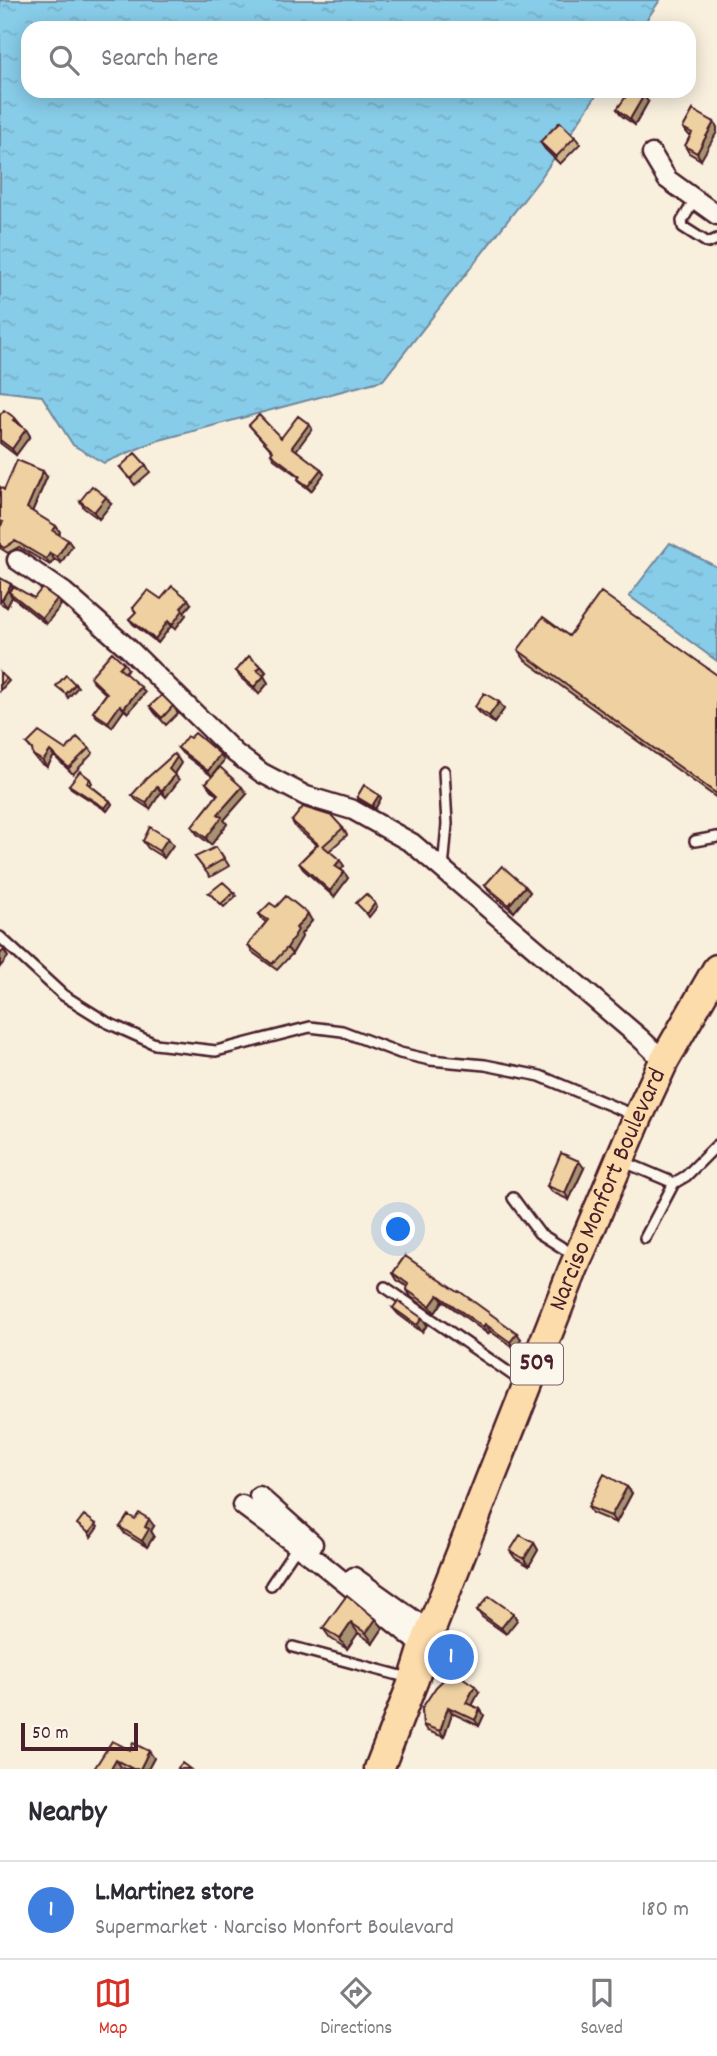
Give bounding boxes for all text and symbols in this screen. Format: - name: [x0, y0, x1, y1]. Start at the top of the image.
- search box: [21, 21, 696, 98]
- icon: search: [45, 41, 83, 79]
- text: Search here: [101, 41, 219, 78]
- street label: Narciso Monfort Boulevard: [540, 1062, 677, 1317]
- your location: [381, 1212, 415, 1246]
- road number: 509: [511, 1344, 563, 1384]
- pin: 1: [428, 1631, 474, 1683]
- scale bar: [21, 1720, 138, 1752]
- text: 50 m: [32, 1721, 69, 1748]
- text: Nearby: [28, 1793, 106, 1836]
- text: L.Martinez store: [95, 1875, 254, 1912]
- text: 1: [48, 1894, 54, 1927]
- text: 180 m: [641, 1894, 689, 1927]
- text: Supermarket · Narciso Monfort Boulevard: [95, 1912, 454, 1945]
- tab: Map: [94, 1974, 132, 2043]
- tab: Directions: [320, 1974, 392, 2043]
- tab: Saved: [580, 1974, 623, 2043]

